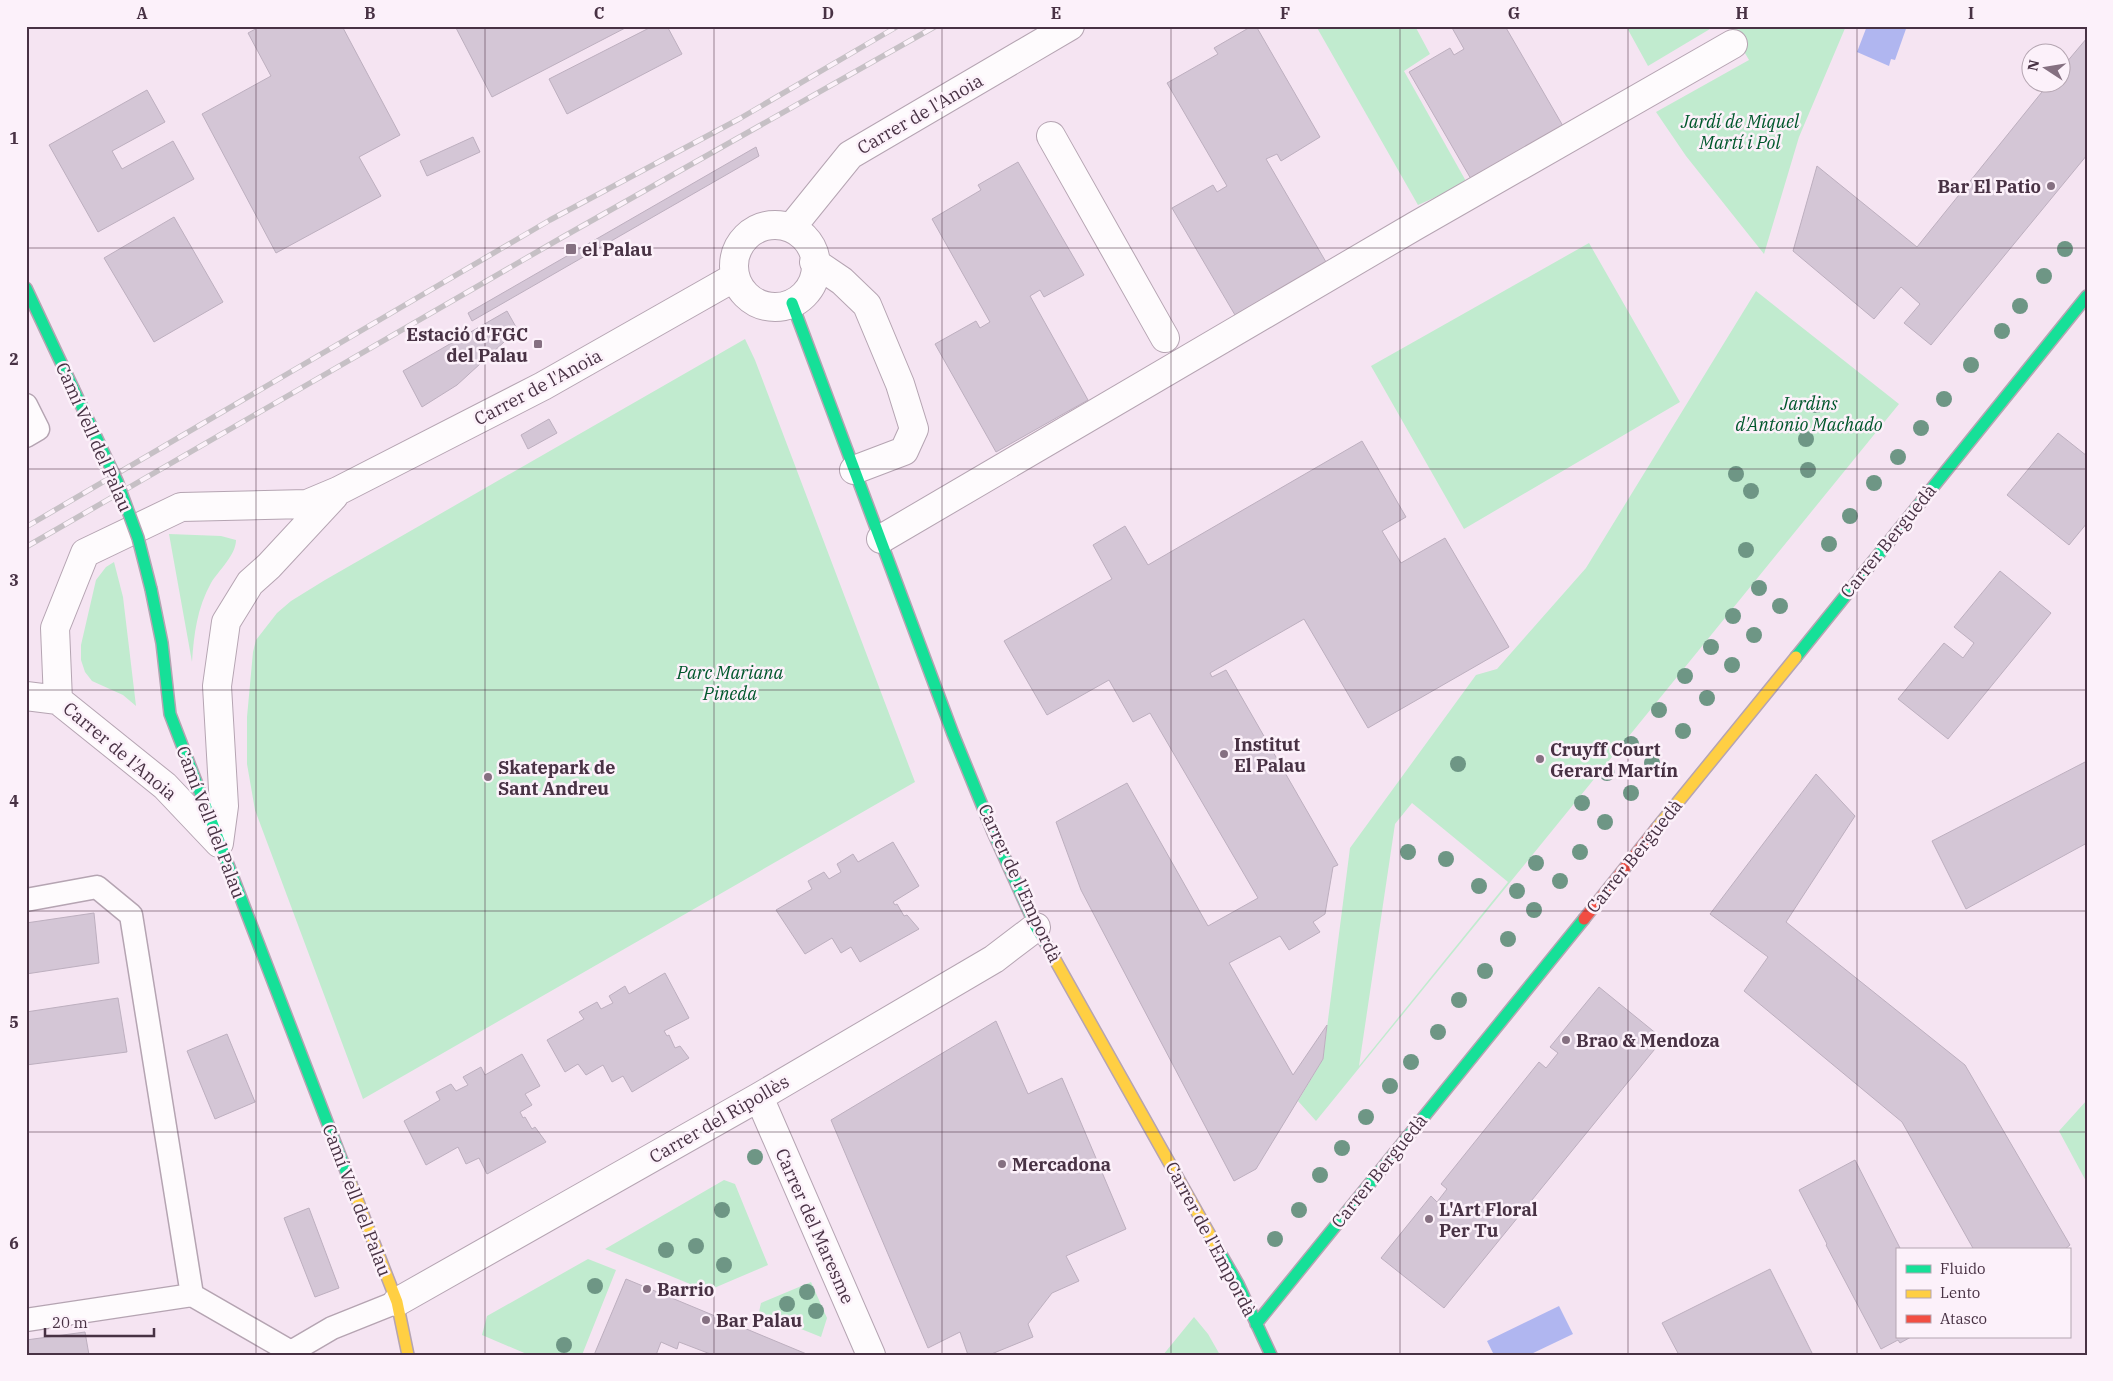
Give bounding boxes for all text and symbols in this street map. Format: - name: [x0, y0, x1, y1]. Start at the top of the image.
- text: A: [136, 3, 148, 23]
- text: B: [364, 3, 376, 23]
- text: C: [594, 3, 604, 23]
- text: D: [822, 3, 834, 23]
- text: E: [1051, 3, 1061, 23]
- text: F: [1280, 3, 1290, 23]
- text: G: [1508, 3, 1520, 23]
- text: H: [1736, 3, 1749, 23]
- text: I: [1968, 3, 1974, 23]
- north arrow: [2020, 42, 2070, 92]
- text: N: [2023, 58, 2043, 73]
- street label: Carrer de l'Anoia: [853, 69, 987, 159]
- park label: Jardí de Miquel Martí i Pol: [1680, 110, 1800, 154]
- text: 1: [9, 128, 19, 148]
- place label: Bar El Patio: [1937, 175, 2041, 198]
- marker: Bar El Patio: [2045, 180, 2057, 192]
- place label: el Palau: [582, 238, 653, 261]
- marker: el Palau: [564, 242, 578, 256]
- place label: Estació d'FGC del Palau: [406, 323, 528, 367]
- marker: Estació d'FGC del Palau: [532, 338, 544, 350]
- street label: Carrer de l'Anoia: [470, 344, 606, 430]
- text: 2: [9, 349, 19, 369]
- street label: Camí Vell del Palau: [51, 359, 137, 515]
- park label: Jardins d'Antonio Machado: [1735, 392, 1883, 436]
- street label: Carrer Berguedà: [1835, 479, 1941, 603]
- text: 3: [9, 570, 19, 590]
- park label: Parc Mariana Pineda: [676, 661, 783, 705]
- street label: Carrer de l'Anoia: [58, 697, 182, 805]
- place label: Institut El Palau: [1234, 733, 1306, 777]
- place label: Cruyff Court Gerard Martín: [1550, 738, 1678, 782]
- street label: Camí Vell del Palau: [171, 743, 251, 901]
- marker: Institut El Palau: [1218, 748, 1230, 760]
- marker: Cruyff Court Gerard Martín: [1534, 753, 1546, 765]
- place label: Skatepark de Sant Andreu: [498, 756, 615, 800]
- marker: Skatepark de Sant Andreu: [482, 771, 494, 783]
- text: 4: [9, 791, 19, 811]
- street label: Carrer Berguedà: [1581, 794, 1687, 918]
- street label: Carrer de l'Empordà: [973, 800, 1067, 966]
- text: 5: [9, 1012, 19, 1032]
- place label: Brao & Mendoza: [1576, 1029, 1720, 1052]
- marker: Brao & Mendoza: [1560, 1034, 1572, 1046]
- street label: Carrer del Ripollès: [645, 1070, 793, 1168]
- street label: Carrer Berguedà: [1326, 1109, 1432, 1233]
- street label: Camí Vell del Palau: [317, 1121, 397, 1279]
- street label: Carrer del Maresme: [770, 1145, 860, 1307]
- place label: Mercadona: [1012, 1153, 1111, 1176]
- street label: Carrer de l'Empordà: [1160, 1157, 1262, 1321]
- marker: Mercadona: [996, 1158, 1008, 1170]
- place label: L'Art Floral Per Tu: [1439, 1198, 1538, 1242]
- marker: L'Art Floral Per Tu: [1423, 1213, 1435, 1225]
- text: 6: [9, 1233, 19, 1253]
- legend: [1896, 1248, 2070, 1338]
- text: Fluido: [1940, 1259, 1985, 1278]
- place label: Barrio: [657, 1278, 714, 1301]
- marker: Barrio: [641, 1283, 653, 1295]
- text: Lento: [1940, 1283, 1980, 1302]
- scale bar: [45, 1306, 154, 1338]
- place label: Bar Palau: [716, 1309, 802, 1332]
- text: Atasco: [1940, 1309, 1987, 1328]
- text: 20 m: [52, 1313, 88, 1332]
- marker: Bar Palau: [700, 1314, 712, 1326]

